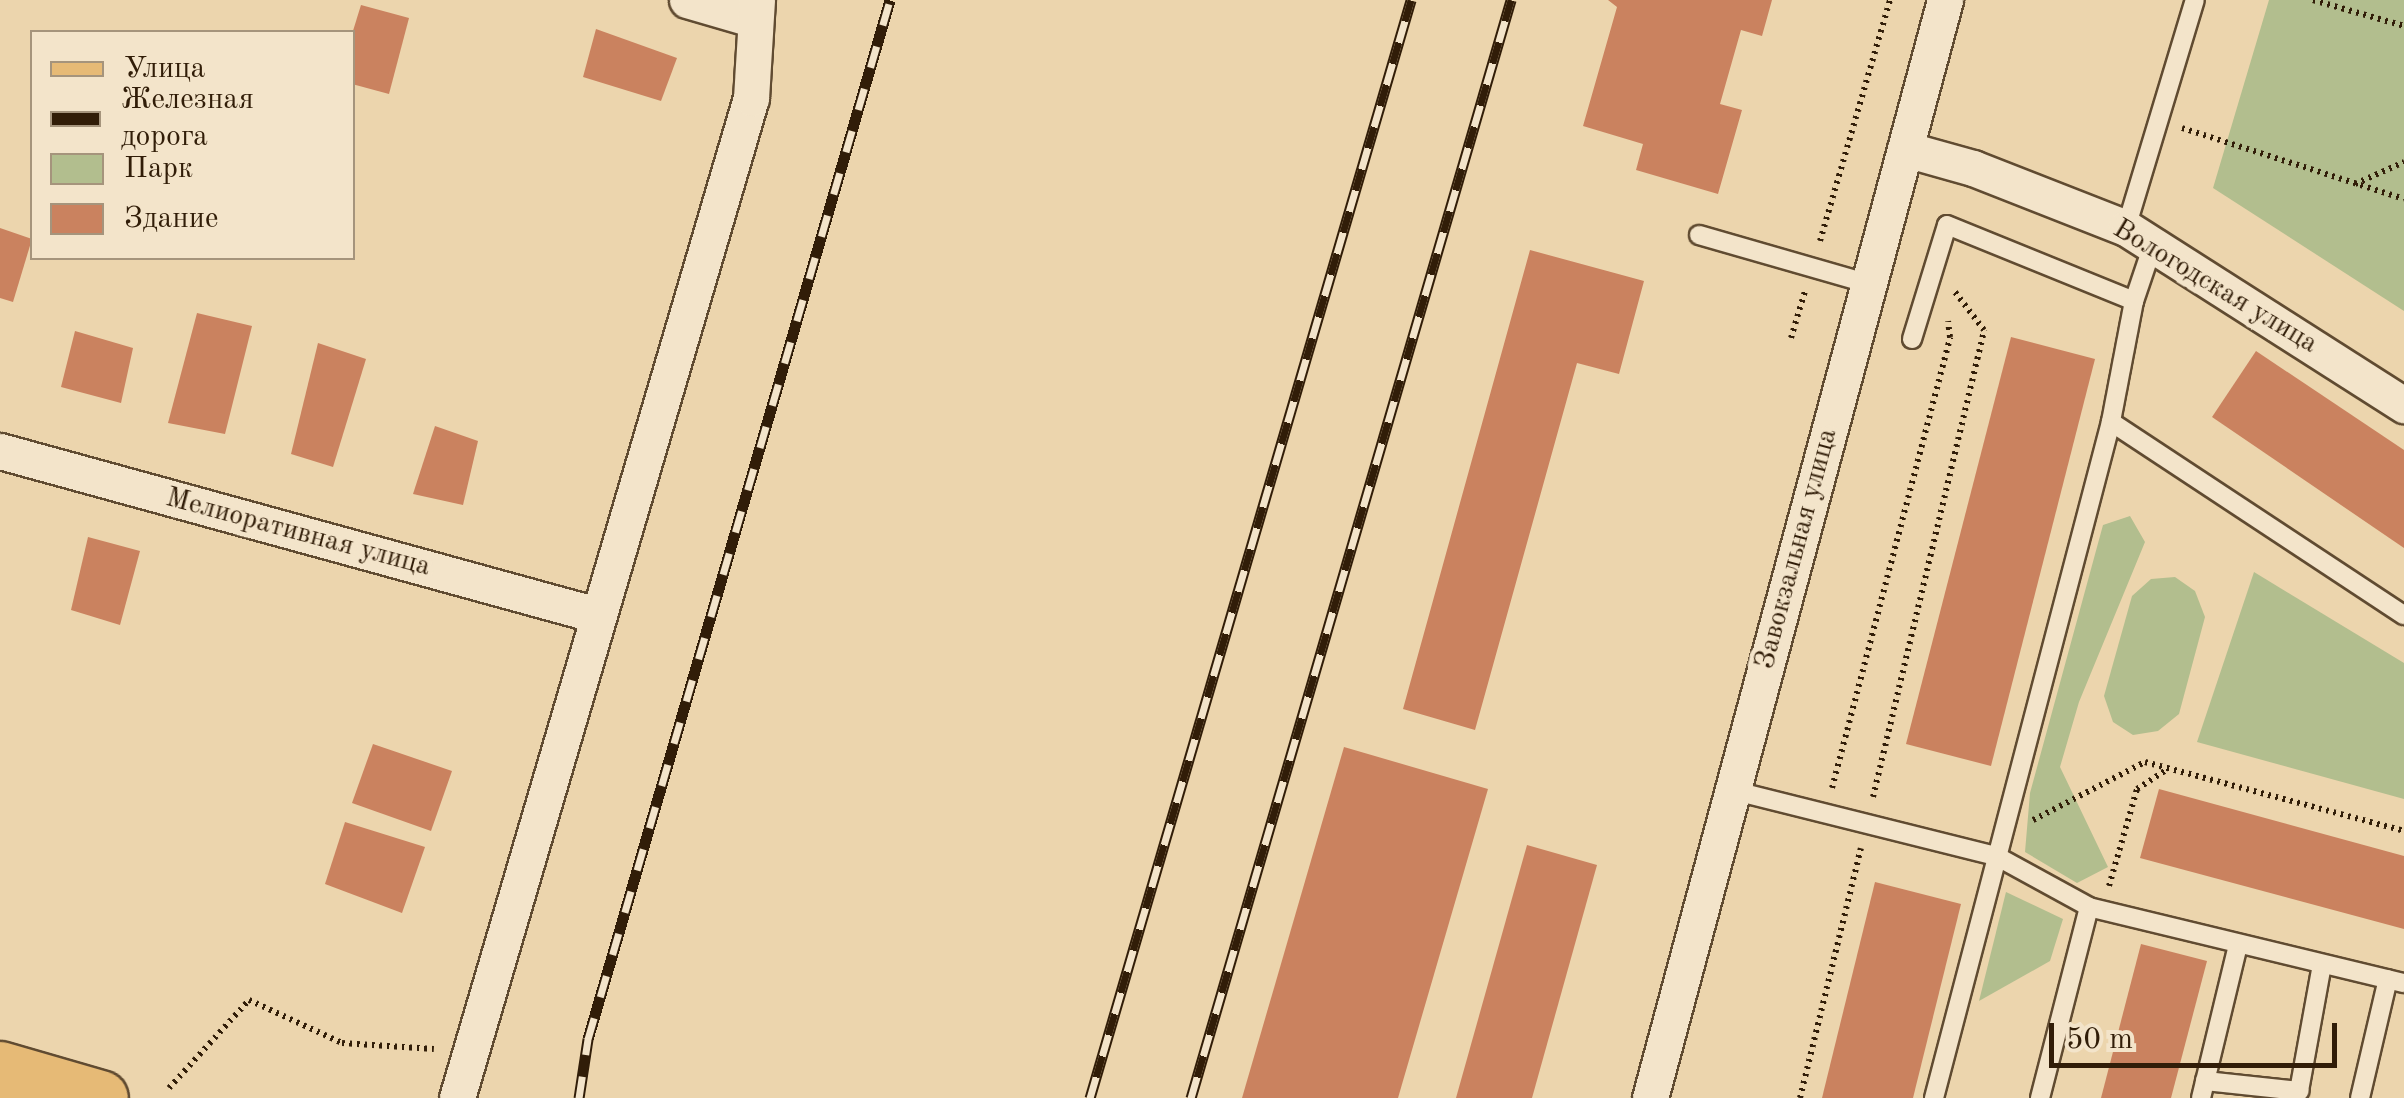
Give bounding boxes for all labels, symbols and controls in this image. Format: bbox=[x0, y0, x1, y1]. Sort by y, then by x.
legend bbox=[30, 30, 355, 260]
text: Улица bbox=[124, 54, 205, 84]
text: Железная дорога bbox=[121, 85, 254, 152]
text: Парк bbox=[124, 154, 193, 184]
text: Здание bbox=[124, 204, 219, 234]
street label: Вологодская улица bbox=[2107, 213, 2323, 361]
street label: Завокзальная улица bbox=[1749, 425, 1845, 673]
street label: Мелиоративная улица bbox=[162, 481, 434, 585]
scale bar bbox=[2054, 1003, 2342, 1065]
text: 50 m bbox=[2066, 1025, 2133, 1055]

